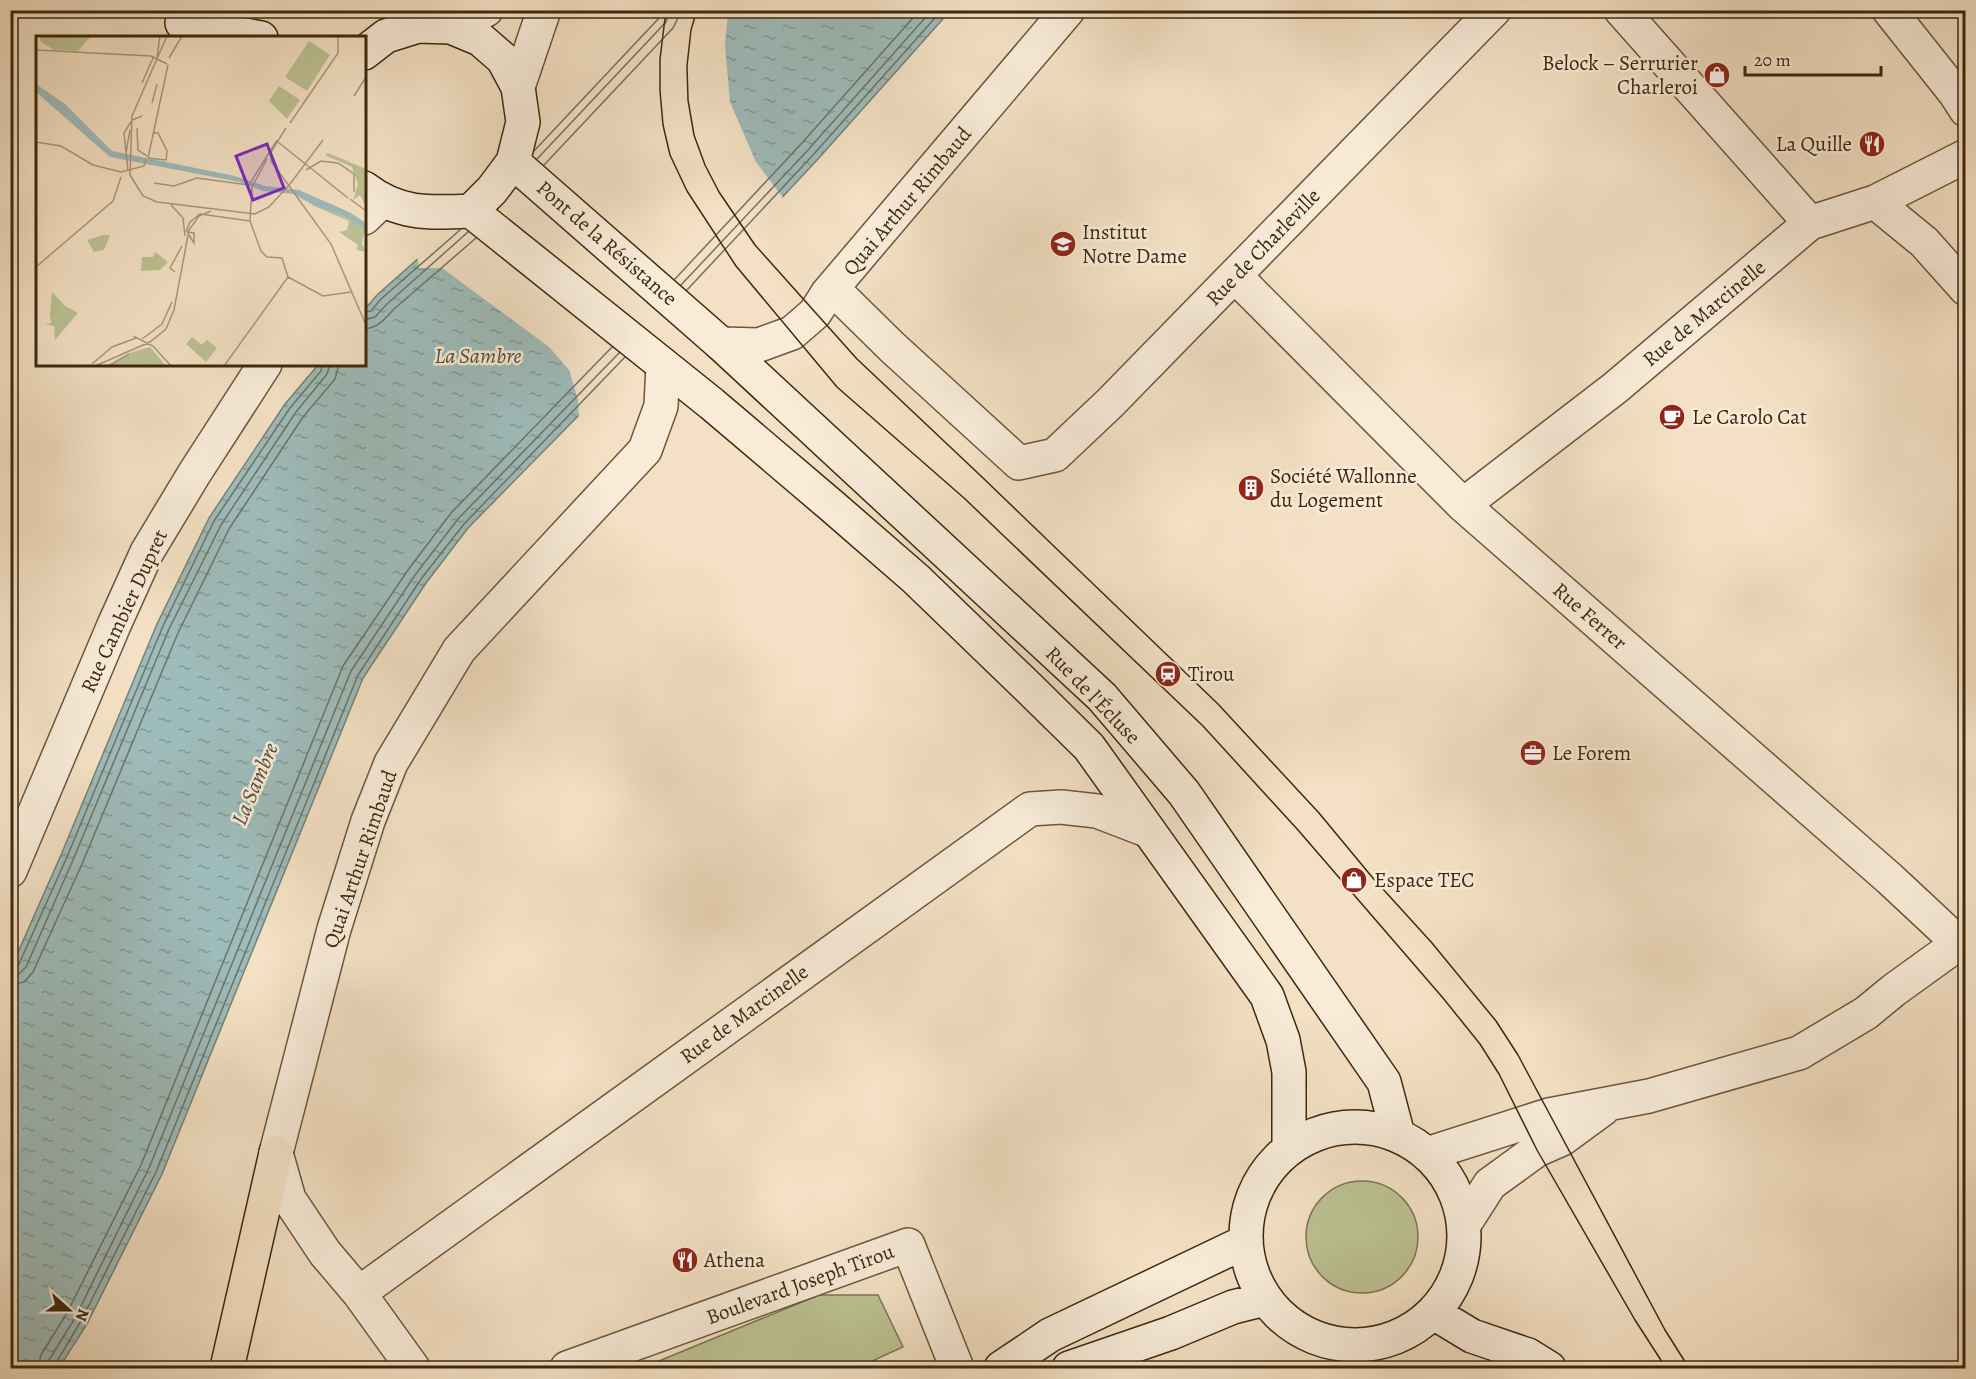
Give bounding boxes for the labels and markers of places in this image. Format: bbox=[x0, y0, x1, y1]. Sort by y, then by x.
place label: Belock – Serrurier Charleroi bbox=[1542, 49, 1698, 101]
shop icon: Belock – Serrurier Charleroi bbox=[1702, 60, 1732, 90]
restaurant icon: La Quille bbox=[1857, 129, 1887, 159]
place label: La Quille bbox=[1776, 130, 1852, 158]
place label: Institut Notre Dame bbox=[1082, 218, 1187, 270]
school or university icon: Institut Notre Dame bbox=[1048, 229, 1078, 259]
cafe icon: Le Carolo Cat bbox=[1657, 402, 1687, 432]
place label: Le Carolo Cat bbox=[1692, 403, 1807, 431]
place label: Société Wallonne du Logement bbox=[1270, 462, 1417, 514]
building icon: Société Wallonne du Logement bbox=[1236, 473, 1266, 503]
station icon: Tirou bbox=[1153, 659, 1183, 689]
place label: Tirou bbox=[1188, 660, 1235, 688]
office icon: Le Forem bbox=[1518, 738, 1548, 768]
place label: Le Forem bbox=[1552, 739, 1631, 767]
shop icon: Espace TEC bbox=[1339, 865, 1369, 895]
place label: Espace TEC bbox=[1374, 866, 1475, 894]
restaurant icon: Athena bbox=[670, 1245, 700, 1275]
place label: Athena bbox=[703, 1246, 765, 1274]

